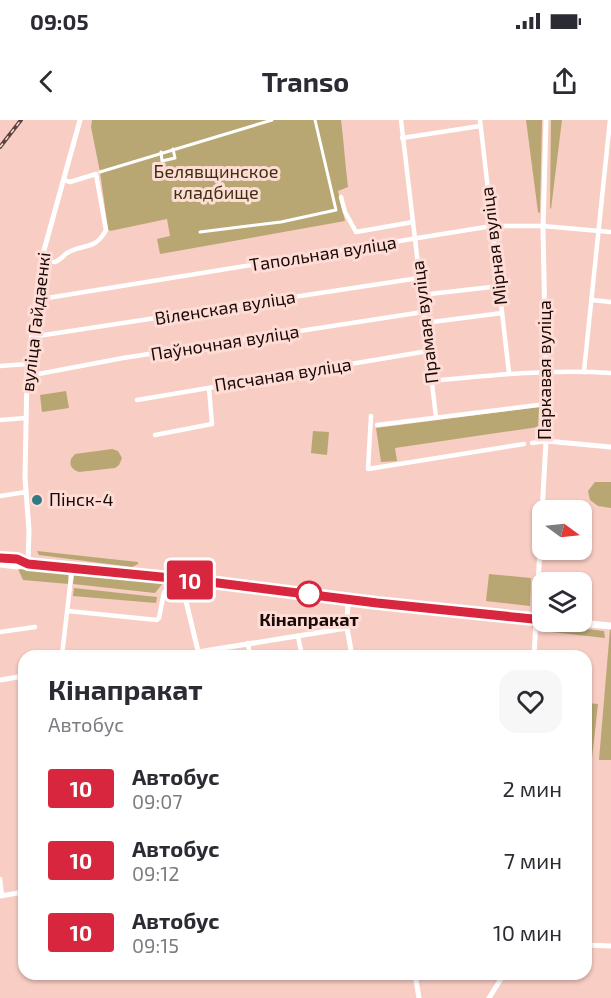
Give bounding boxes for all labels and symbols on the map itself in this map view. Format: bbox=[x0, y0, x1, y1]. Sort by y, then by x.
park label: Белявщинское кладбище bbox=[154, 160, 278, 203]
street label: Мірная вуліца bbox=[475, 186, 511, 307]
street label: Тапольная вуліца bbox=[248, 231, 398, 275]
street label: вуліца Гайдаенкі bbox=[16, 251, 55, 393]
street label: Прамая вуліца bbox=[406, 259, 442, 385]
street label: Віленская вуліца bbox=[153, 285, 297, 329]
street label: Паркавая вуліца bbox=[533, 300, 555, 440]
street label: Паўночная вуліца bbox=[149, 319, 301, 365]
street label: Пясчаная вуліца bbox=[213, 352, 353, 396]
place label: Пінск-4 bbox=[49, 488, 114, 510]
marker: Пінск-4 bbox=[30, 493, 44, 507]
north arrow bbox=[532, 500, 592, 560]
line badge: 10 bbox=[163, 560, 217, 600]
marker: Кінапракат bbox=[296, 581, 322, 607]
place label: Кінапракат bbox=[259, 608, 359, 630]

